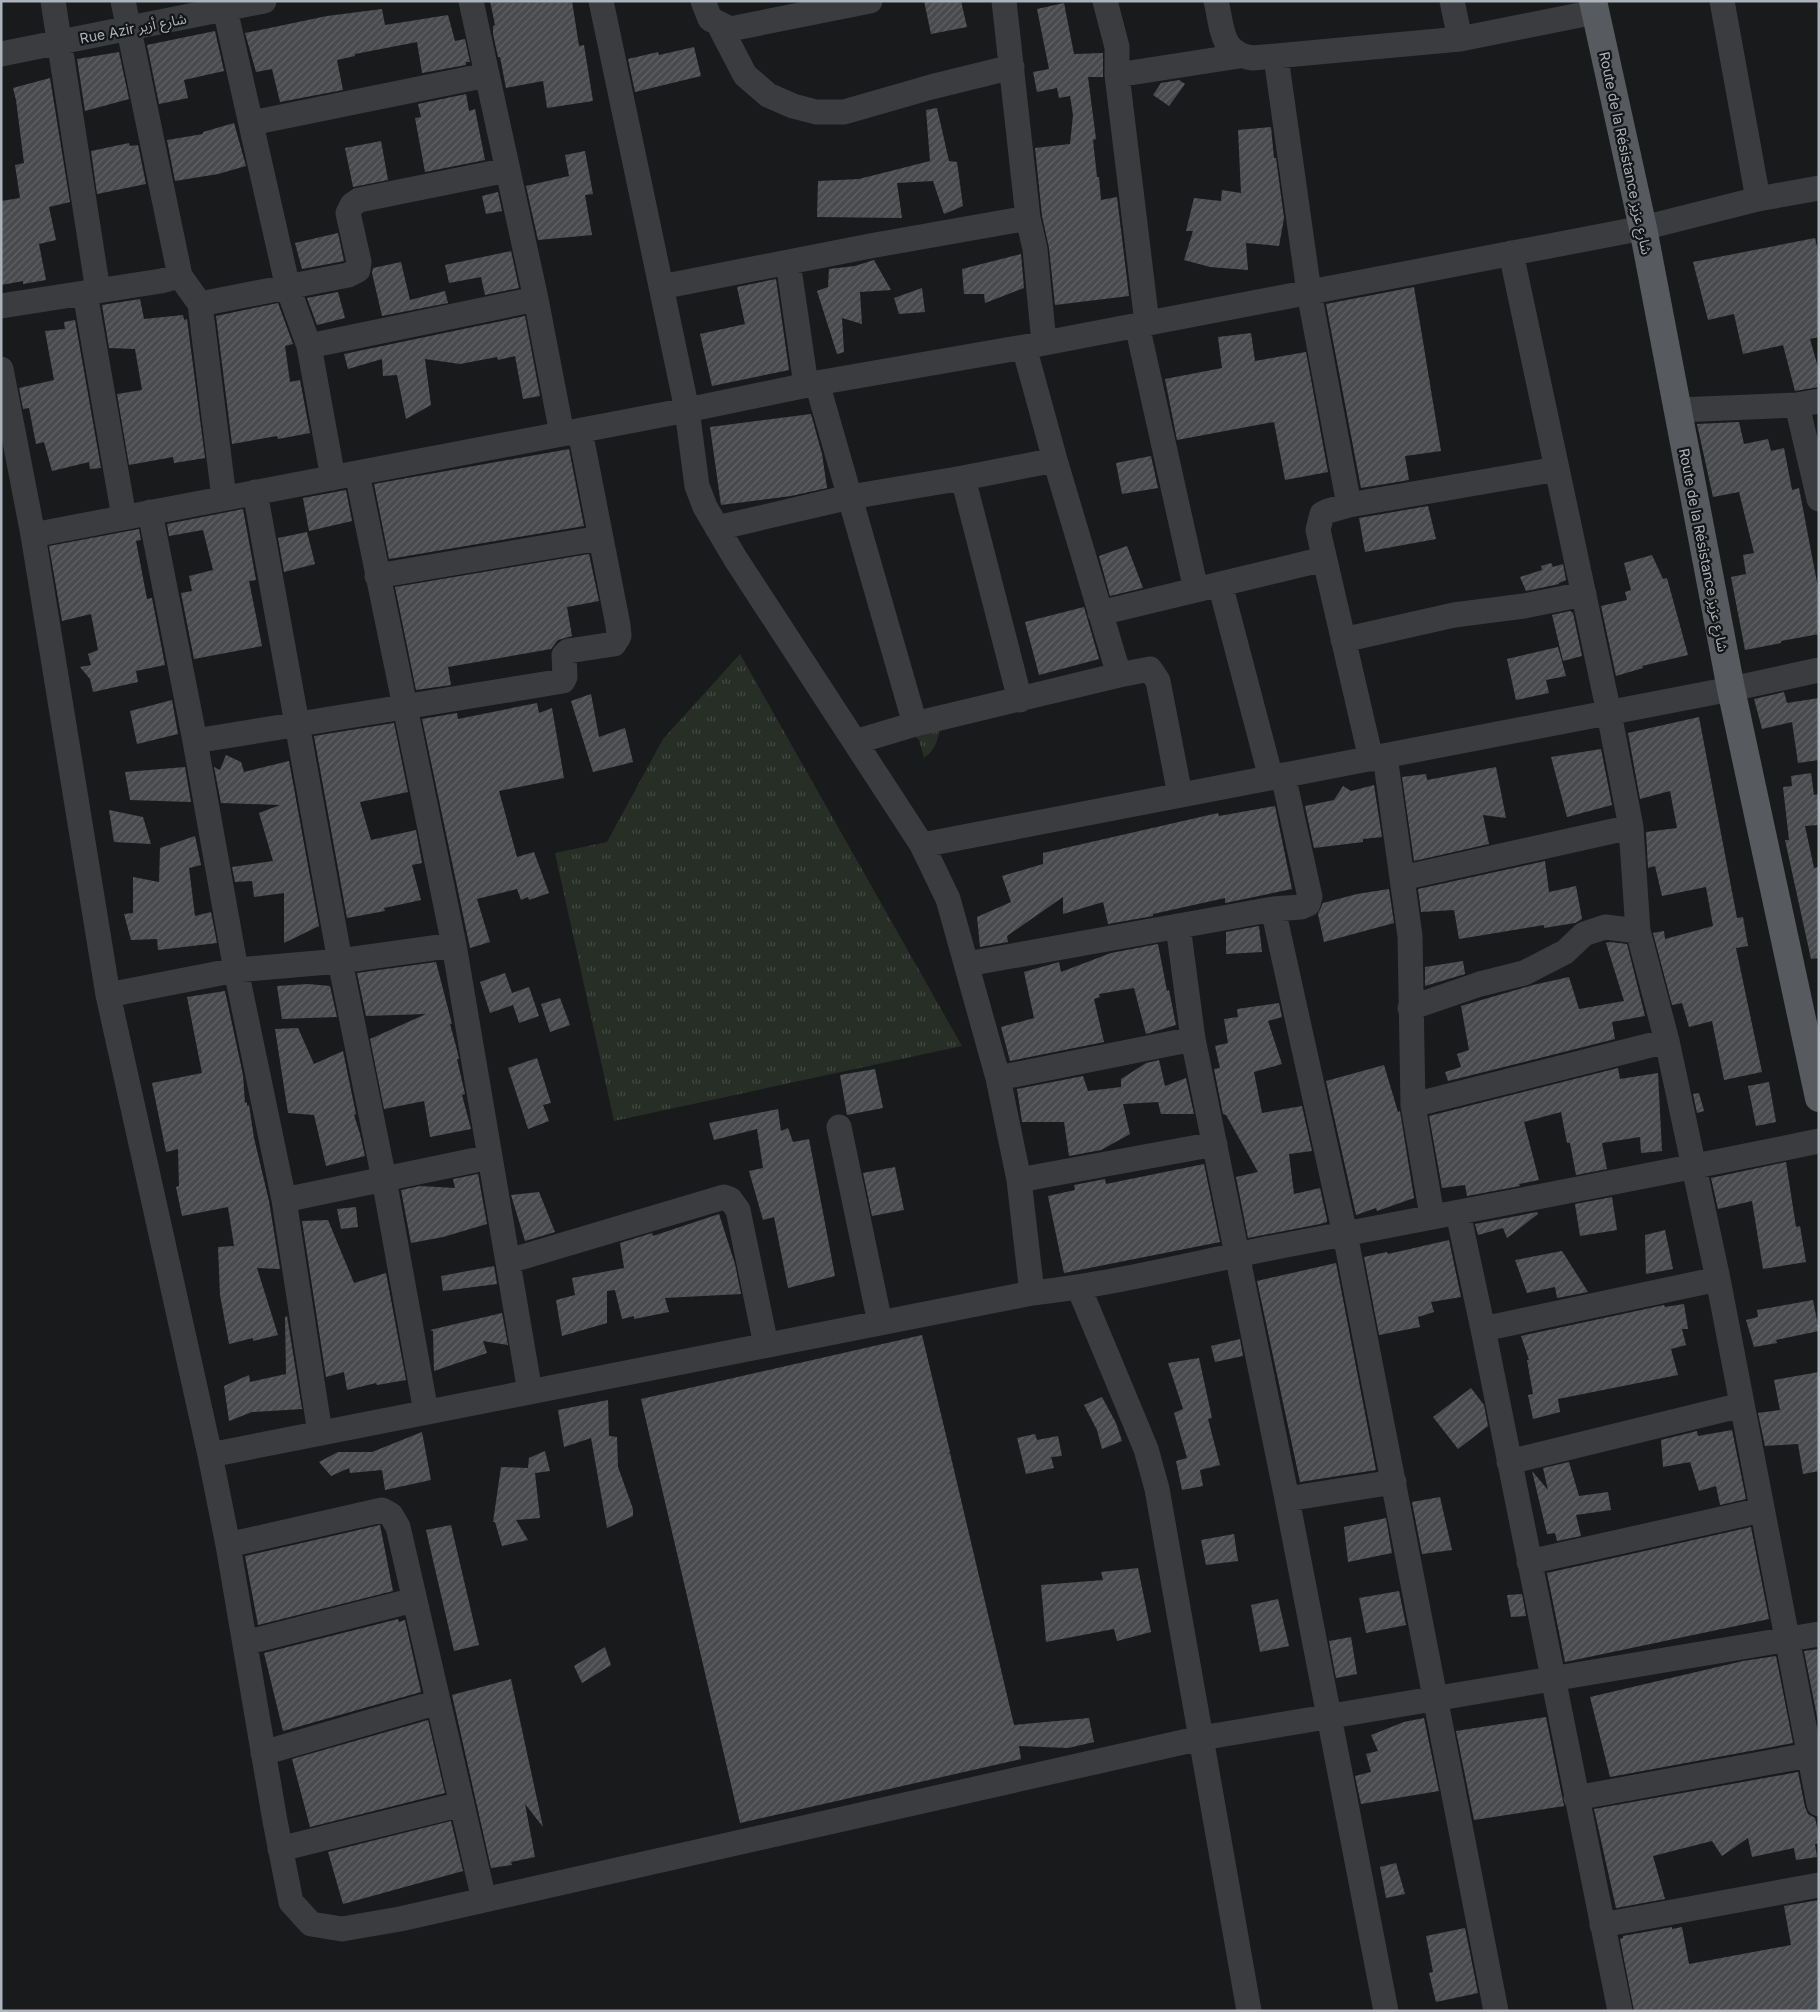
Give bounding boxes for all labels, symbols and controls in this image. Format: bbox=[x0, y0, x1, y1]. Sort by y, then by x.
street label: Rue Azir شارع أزير bbox=[78, 9, 188, 50]
street label: Route de la Résistance شارع عزيز bbox=[1593, 50, 1656, 257]
street label: Route de la Résistance شارع عزيز bbox=[1673, 447, 1732, 654]

